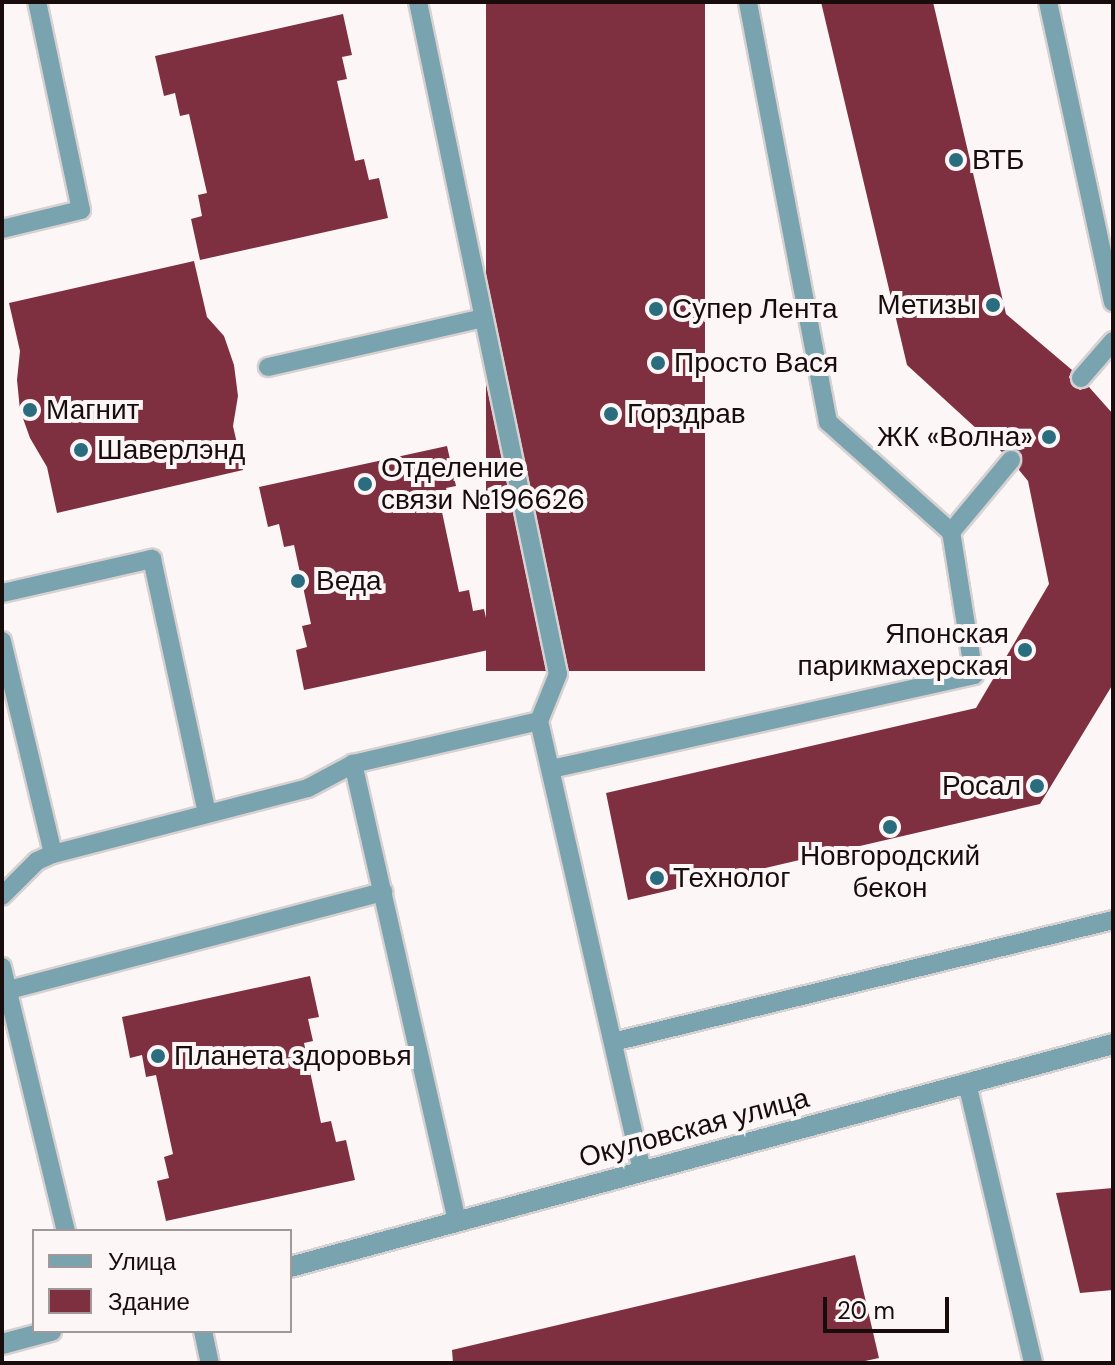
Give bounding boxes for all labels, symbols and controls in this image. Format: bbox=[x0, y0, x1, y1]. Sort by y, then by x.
place label: ВТБ bbox=[972, 143, 1024, 177]
marker: ВТБ bbox=[947, 151, 965, 169]
place label: Метизы bbox=[877, 288, 977, 322]
place label: Супер Лента bbox=[672, 292, 837, 326]
marker: Метизы bbox=[984, 296, 1002, 314]
marker: Супер Лента bbox=[647, 300, 665, 318]
place label: Просто Вася bbox=[674, 346, 838, 380]
marker: Просто Вася bbox=[649, 354, 667, 372]
place label: Магнит bbox=[46, 393, 139, 427]
place label: Горздрав bbox=[627, 397, 746, 431]
marker: Магнит bbox=[21, 401, 39, 419]
marker: Горздрав bbox=[602, 405, 620, 423]
place label: ЖК «Волна» bbox=[877, 420, 1033, 454]
marker: ЖК «Волна» bbox=[1040, 428, 1058, 446]
place label: Шаверлэнд bbox=[97, 433, 245, 467]
marker: Шаверлэнд bbox=[72, 441, 90, 459]
place label: Отделение связи №196626 bbox=[381, 451, 585, 517]
marker: Отделение связи №196626 bbox=[356, 475, 374, 493]
place label: Веда bbox=[316, 564, 382, 598]
marker: Веда bbox=[287, 570, 309, 592]
place label: Японская парикмахерская bbox=[798, 617, 1009, 683]
marker: Японская парикмахерская bbox=[1016, 641, 1034, 659]
place label: Росал bbox=[942, 769, 1021, 803]
marker: Росал bbox=[1028, 777, 1046, 795]
marker: Новгородский бекон bbox=[881, 818, 899, 836]
place label: Новгородский бекон bbox=[800, 839, 980, 905]
place label: Технолог bbox=[673, 861, 790, 895]
marker: Технолог bbox=[648, 869, 666, 887]
place label: Планета здоровья bbox=[174, 1039, 412, 1073]
marker: Планета здоровья bbox=[149, 1047, 167, 1065]
street label: Окуловская улица bbox=[575, 1081, 813, 1175]
legend bbox=[32, 1229, 292, 1333]
text: Улица bbox=[108, 1246, 176, 1277]
scale bar bbox=[827, 1281, 953, 1331]
text: Здание bbox=[108, 1286, 190, 1317]
text: 20 m bbox=[837, 1295, 895, 1326]

